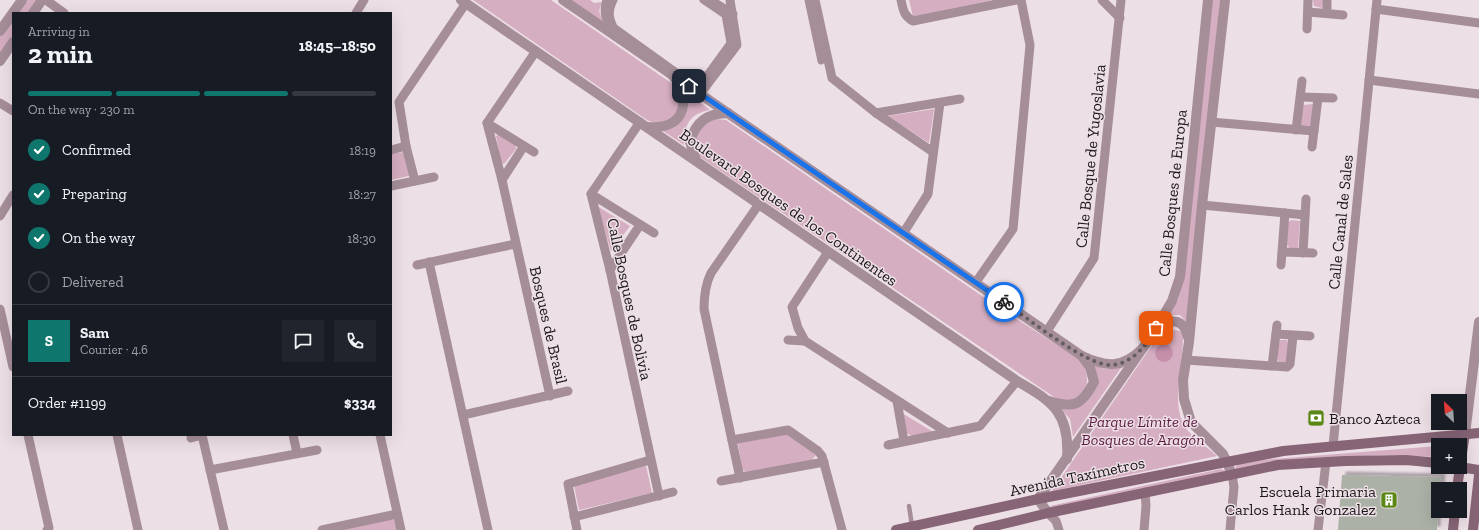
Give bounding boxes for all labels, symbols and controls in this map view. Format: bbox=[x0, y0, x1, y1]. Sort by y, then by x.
text: Arriving in bbox=[28, 24, 90, 39]
text: 18:45–18:50 bbox=[299, 37, 376, 55]
text: 2 min bbox=[28, 38, 93, 70]
street label: Calle Bosque de Yugoslavia bbox=[1071, 63, 1110, 249]
pin bbox=[672, 69, 706, 103]
icon: home bbox=[678, 75, 700, 97]
text: On the way · 230 m bbox=[28, 102, 135, 117]
street label: Calle Bosques de Europa bbox=[1154, 108, 1191, 278]
street label: Boulevard Bosques de los Continentes bbox=[676, 125, 901, 290]
icon: check bbox=[28, 139, 50, 161]
text: Confirmed bbox=[62, 141, 131, 159]
text: 18:19 bbox=[349, 143, 376, 158]
street label: Calle Canal de Sales bbox=[1324, 154, 1357, 290]
icon: check bbox=[28, 183, 50, 205]
text: Preparing bbox=[62, 185, 127, 203]
text: 18:27 bbox=[348, 187, 376, 202]
street label: Calle Bosques de Bolivia bbox=[603, 216, 656, 382]
icon: check bbox=[28, 227, 50, 249]
text: On the way bbox=[62, 229, 135, 247]
text: 18:30 bbox=[347, 231, 376, 246]
street label: Bosques de Brasil bbox=[526, 264, 571, 386]
text: Delivered bbox=[62, 273, 124, 291]
courier bbox=[984, 282, 1024, 322]
icon: bike bbox=[993, 291, 1015, 313]
pin bbox=[1139, 311, 1173, 345]
icon: bag bbox=[1145, 317, 1167, 339]
button: chat bbox=[282, 320, 324, 362]
button: phone bbox=[334, 320, 376, 362]
text: Sam bbox=[80, 324, 109, 342]
text: S bbox=[45, 332, 53, 350]
text: Courier · 4.6 bbox=[80, 342, 148, 357]
text: Order #1199 bbox=[28, 394, 106, 412]
text: $334 bbox=[344, 394, 376, 412]
north arrow bbox=[1431, 394, 1467, 430]
map controls bbox=[1431, 394, 1467, 518]
bank icon: Banco Azteca bbox=[1306, 408, 1326, 428]
place label: Banco Azteca bbox=[1329, 409, 1421, 428]
park label: Parque Límite de Bosques de Aragón bbox=[1081, 412, 1205, 449]
button: + bbox=[1431, 438, 1467, 474]
street label: Avenida Taxímetros bbox=[1008, 453, 1146, 500]
place label: Escuela Primaria Carlos Hank Gonzalez bbox=[1225, 482, 1376, 519]
button: − bbox=[1431, 482, 1467, 518]
building icon: Escuela Primaria Carlos Hank Gonzalez bbox=[1379, 490, 1399, 510]

